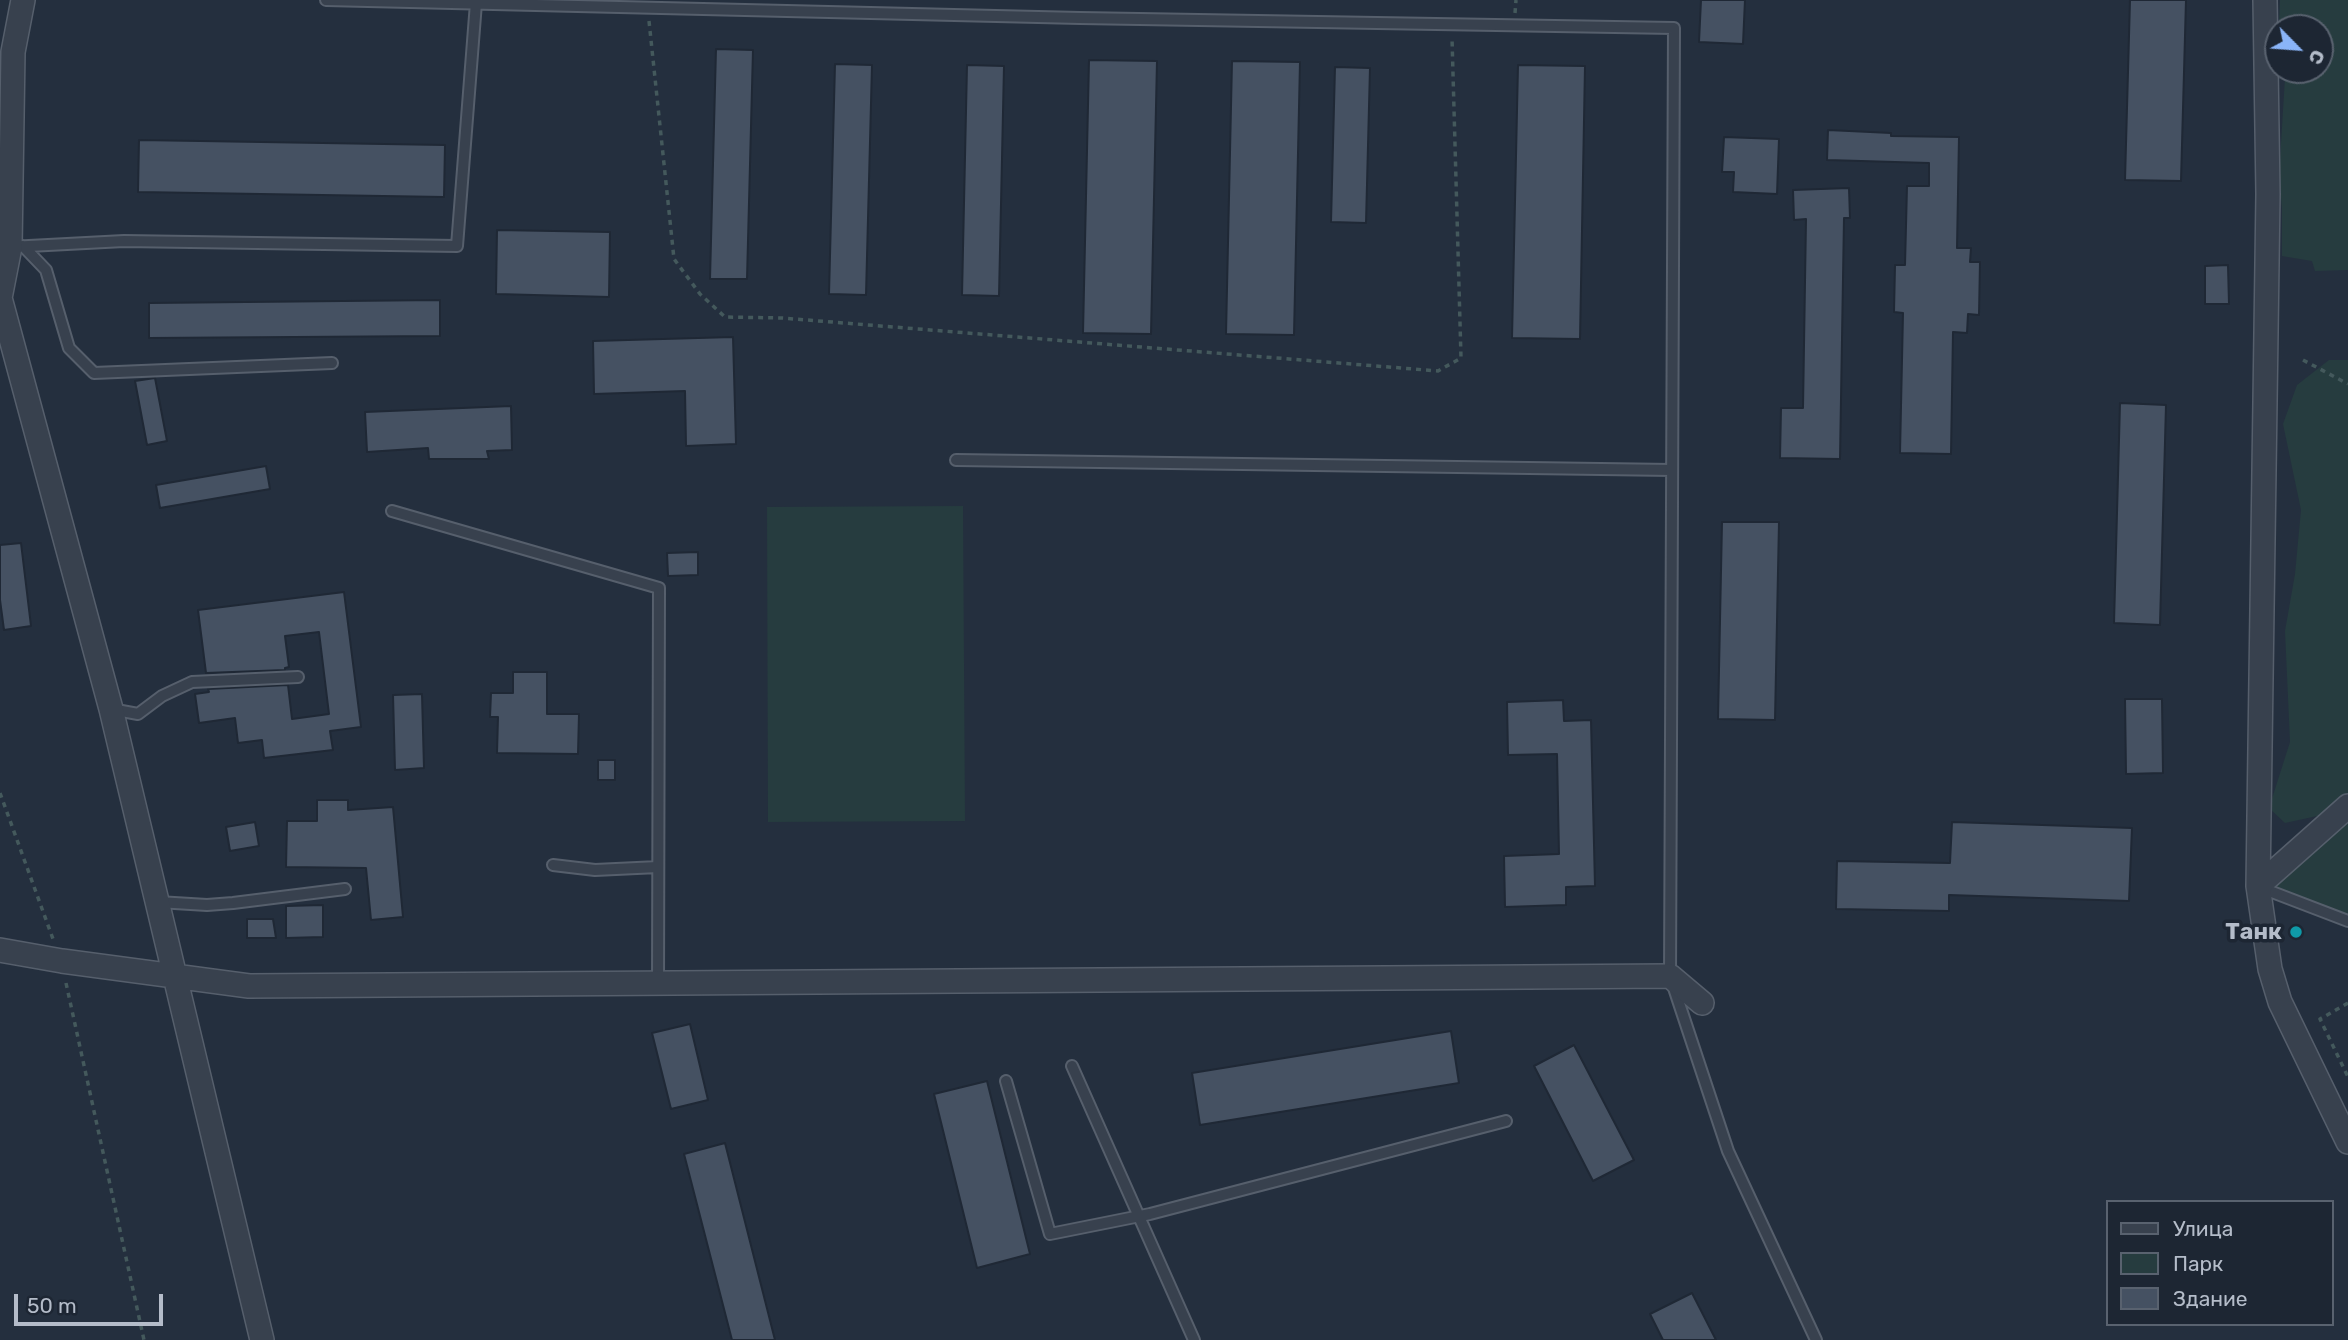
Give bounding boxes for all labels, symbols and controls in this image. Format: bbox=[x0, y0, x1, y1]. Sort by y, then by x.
north arrow bbox=[2264, 14, 2334, 84]
text: С bbox=[2303, 46, 2330, 68]
place label: Танк bbox=[2225, 918, 2282, 946]
marker: Танк bbox=[2288, 924, 2304, 940]
legend bbox=[2106, 1200, 2334, 1326]
text: Улица bbox=[2173, 1216, 2233, 1241]
text: Парк bbox=[2173, 1251, 2223, 1276]
scale bar bbox=[18, 1280, 166, 1324]
text: Здание bbox=[2173, 1286, 2248, 1311]
text: 50 m bbox=[27, 1293, 77, 1318]

